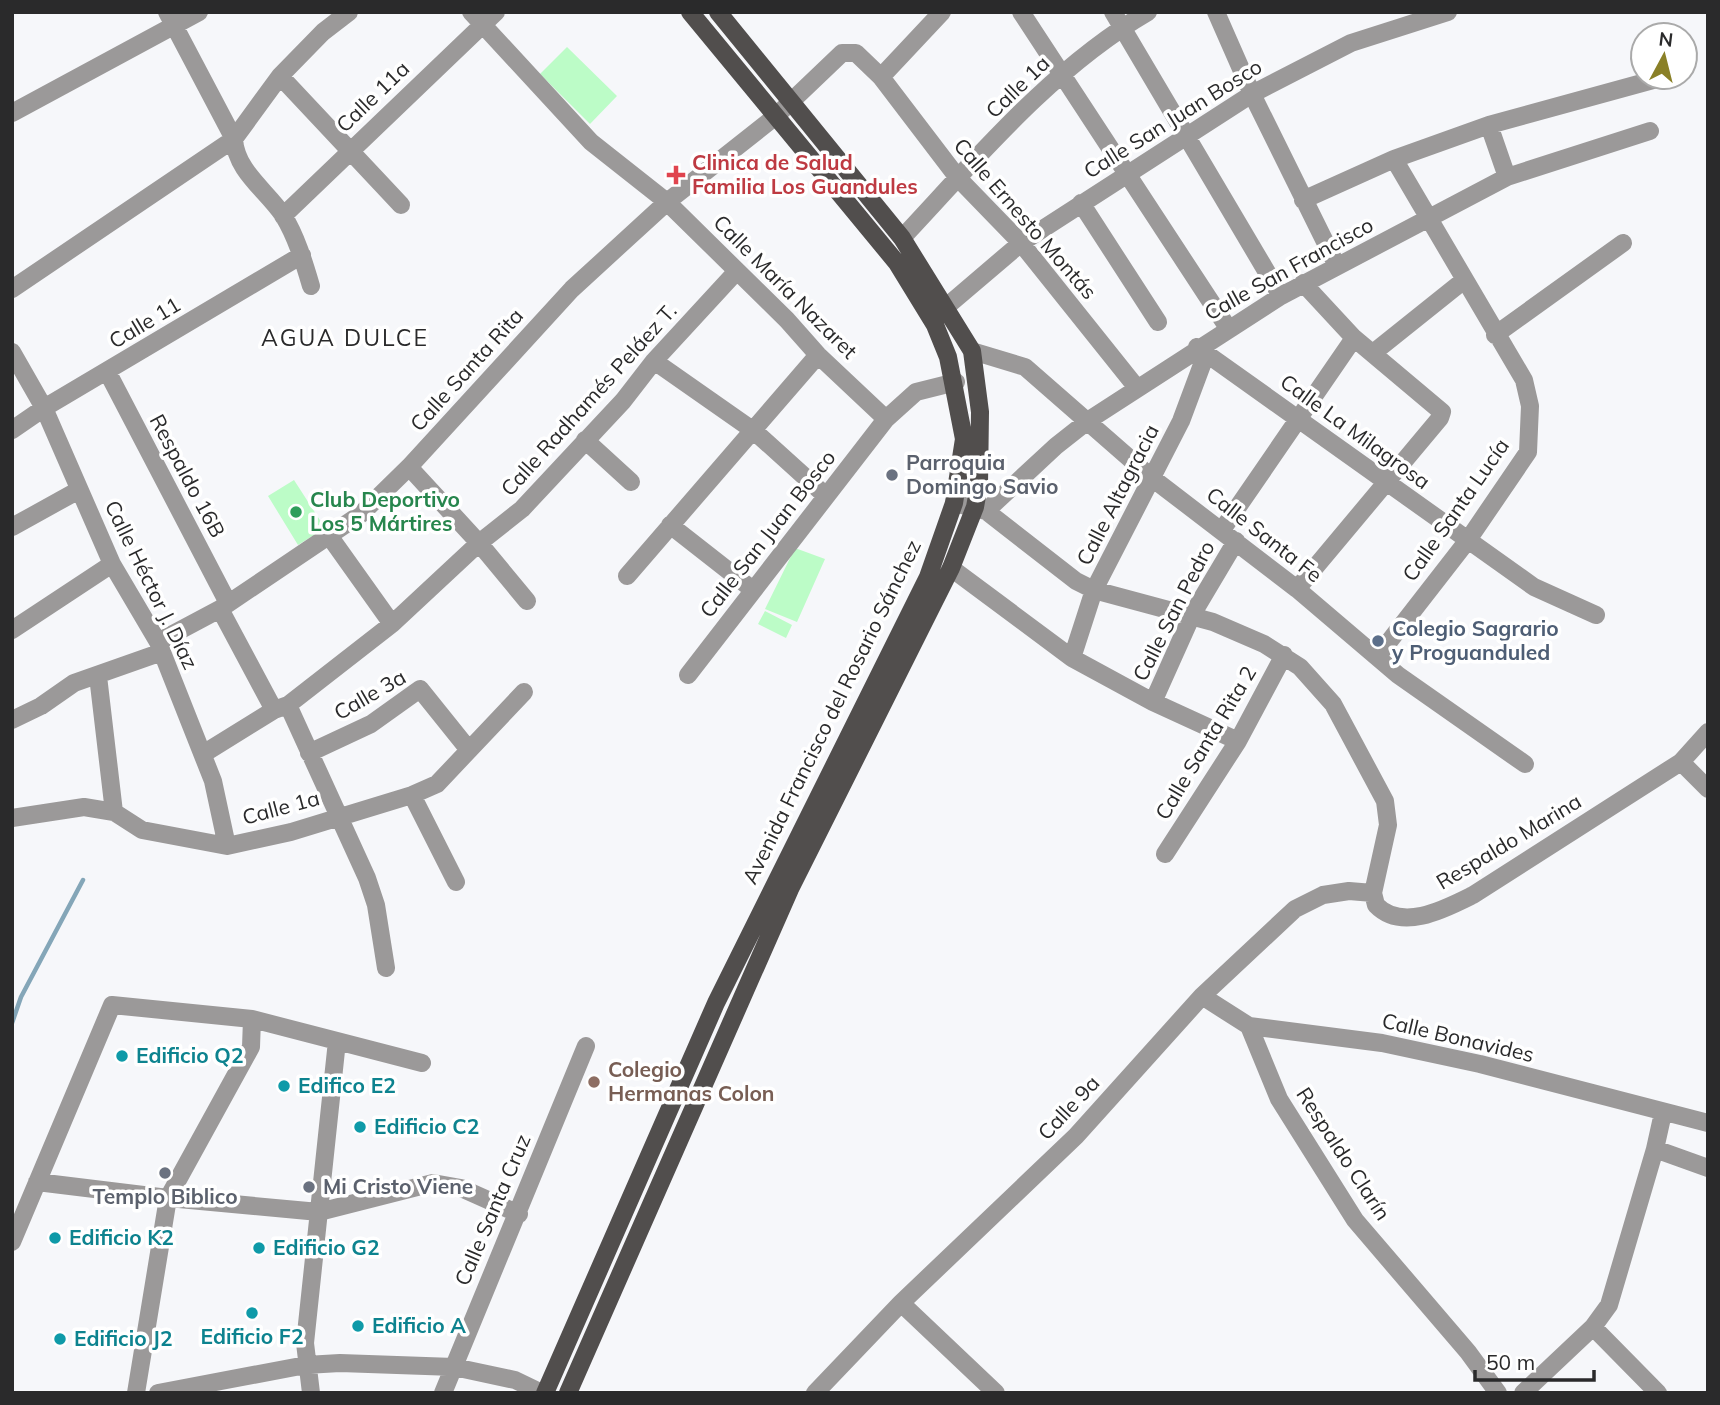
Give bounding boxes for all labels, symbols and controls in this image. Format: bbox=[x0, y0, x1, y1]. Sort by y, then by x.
north arrow bbox=[1629, 21, 1699, 91]
text: N bbox=[1657, 26, 1675, 52]
street label: Calle 1a bbox=[980, 50, 1055, 123]
street label: Calle San Juan Bosco bbox=[1079, 53, 1266, 184]
street label: Calle 11a bbox=[330, 55, 414, 137]
street label: Calle Ernesto Montás bbox=[949, 132, 1103, 304]
place label: Clinica de Salud Familia Los Guandules bbox=[692, 149, 918, 199]
marker: Clinica de Salud Familia Los Guandules bbox=[666, 165, 686, 185]
street label: Calle María Nazaret bbox=[708, 209, 863, 364]
street label: Calle San Francisco bbox=[1200, 211, 1377, 325]
street label: Calle 11 bbox=[104, 291, 185, 354]
street label: Calle Radhamés Peláez T. bbox=[495, 298, 682, 501]
street label: Calle Santa Rita bbox=[404, 303, 528, 436]
district label: AGUA DULCE bbox=[261, 323, 429, 352]
street label: Calle La Milagrosa bbox=[1276, 368, 1436, 494]
street label: Respaldo 16B bbox=[145, 409, 231, 542]
street label: Calle Altagracia bbox=[1070, 420, 1164, 569]
street label: Calle Santa Lucía bbox=[1396, 433, 1514, 586]
street label: Calle San Juan Bosco bbox=[694, 445, 841, 622]
place label: Parroquia Domingo Savio bbox=[906, 449, 1059, 499]
marker: Parroquia Domingo Savio bbox=[884, 467, 900, 483]
street label: Calle Santa Fe bbox=[1202, 481, 1328, 587]
place label: Club Deportivo Los 5 Mártires bbox=[310, 486, 460, 536]
street label: Calle Héctor J. Díaz bbox=[100, 496, 204, 673]
marker: Club Deportivo Los 5 Mártires bbox=[288, 504, 304, 520]
street label: Avenida Francisco del Rosario Sánchez bbox=[736, 535, 926, 888]
street label: Calle San Pedro bbox=[1127, 536, 1220, 685]
place label: Colegio Sagrario y Proguanduled bbox=[1391, 615, 1559, 665]
marker: Colegio Sagrario y Proguanduled bbox=[1370, 633, 1386, 649]
street label: Calle Santa Rita 2 bbox=[1149, 661, 1261, 824]
street label: Calle 3a bbox=[329, 663, 410, 725]
street label: Calle 1a bbox=[239, 784, 322, 830]
street label: Respaldo Marina bbox=[1431, 788, 1586, 895]
street label: Calle Bonavides bbox=[1380, 1007, 1537, 1067]
place label: Edificio Q2 bbox=[136, 1042, 243, 1068]
marker: Edificio Q2 bbox=[114, 1048, 130, 1064]
place label: Colegio Hermanas Colon bbox=[608, 1056, 775, 1106]
street label: Calle 9a bbox=[1032, 1070, 1105, 1145]
place label: Edifico E2 bbox=[298, 1072, 396, 1098]
marker: Colegio Hermanas Colon bbox=[586, 1074, 602, 1090]
marker: Edifico E2 bbox=[276, 1078, 292, 1094]
street label: Respaldo Clarín bbox=[1291, 1082, 1396, 1225]
place label: Edificio C2 bbox=[374, 1113, 479, 1139]
marker: Edificio C2 bbox=[352, 1119, 368, 1135]
street label: Calle Santa Cruz bbox=[448, 1130, 536, 1289]
marker: Templo Biblico bbox=[157, 1165, 173, 1181]
place label: Mi Cristo Viene bbox=[323, 1173, 473, 1199]
marker: Mi Cristo Viene bbox=[301, 1179, 317, 1195]
place label: Templo Biblico bbox=[92, 1183, 238, 1209]
place label: Edificio K2 bbox=[69, 1224, 174, 1250]
marker: Edificio K2 bbox=[47, 1230, 63, 1246]
place label: Edificio G2 bbox=[273, 1234, 380, 1260]
marker: Edificio G2 bbox=[251, 1240, 267, 1256]
marker: Edificio F2 bbox=[244, 1305, 260, 1321]
place label: Edificio A bbox=[372, 1312, 466, 1338]
marker: Edificio A bbox=[350, 1318, 366, 1334]
place label: Edificio F2 bbox=[201, 1323, 303, 1349]
place label: Edificio J2 bbox=[74, 1325, 173, 1351]
marker: Edificio J2 bbox=[52, 1331, 68, 1347]
scale bar bbox=[1475, 1338, 1594, 1382]
text: 50 m bbox=[1486, 1349, 1535, 1375]

